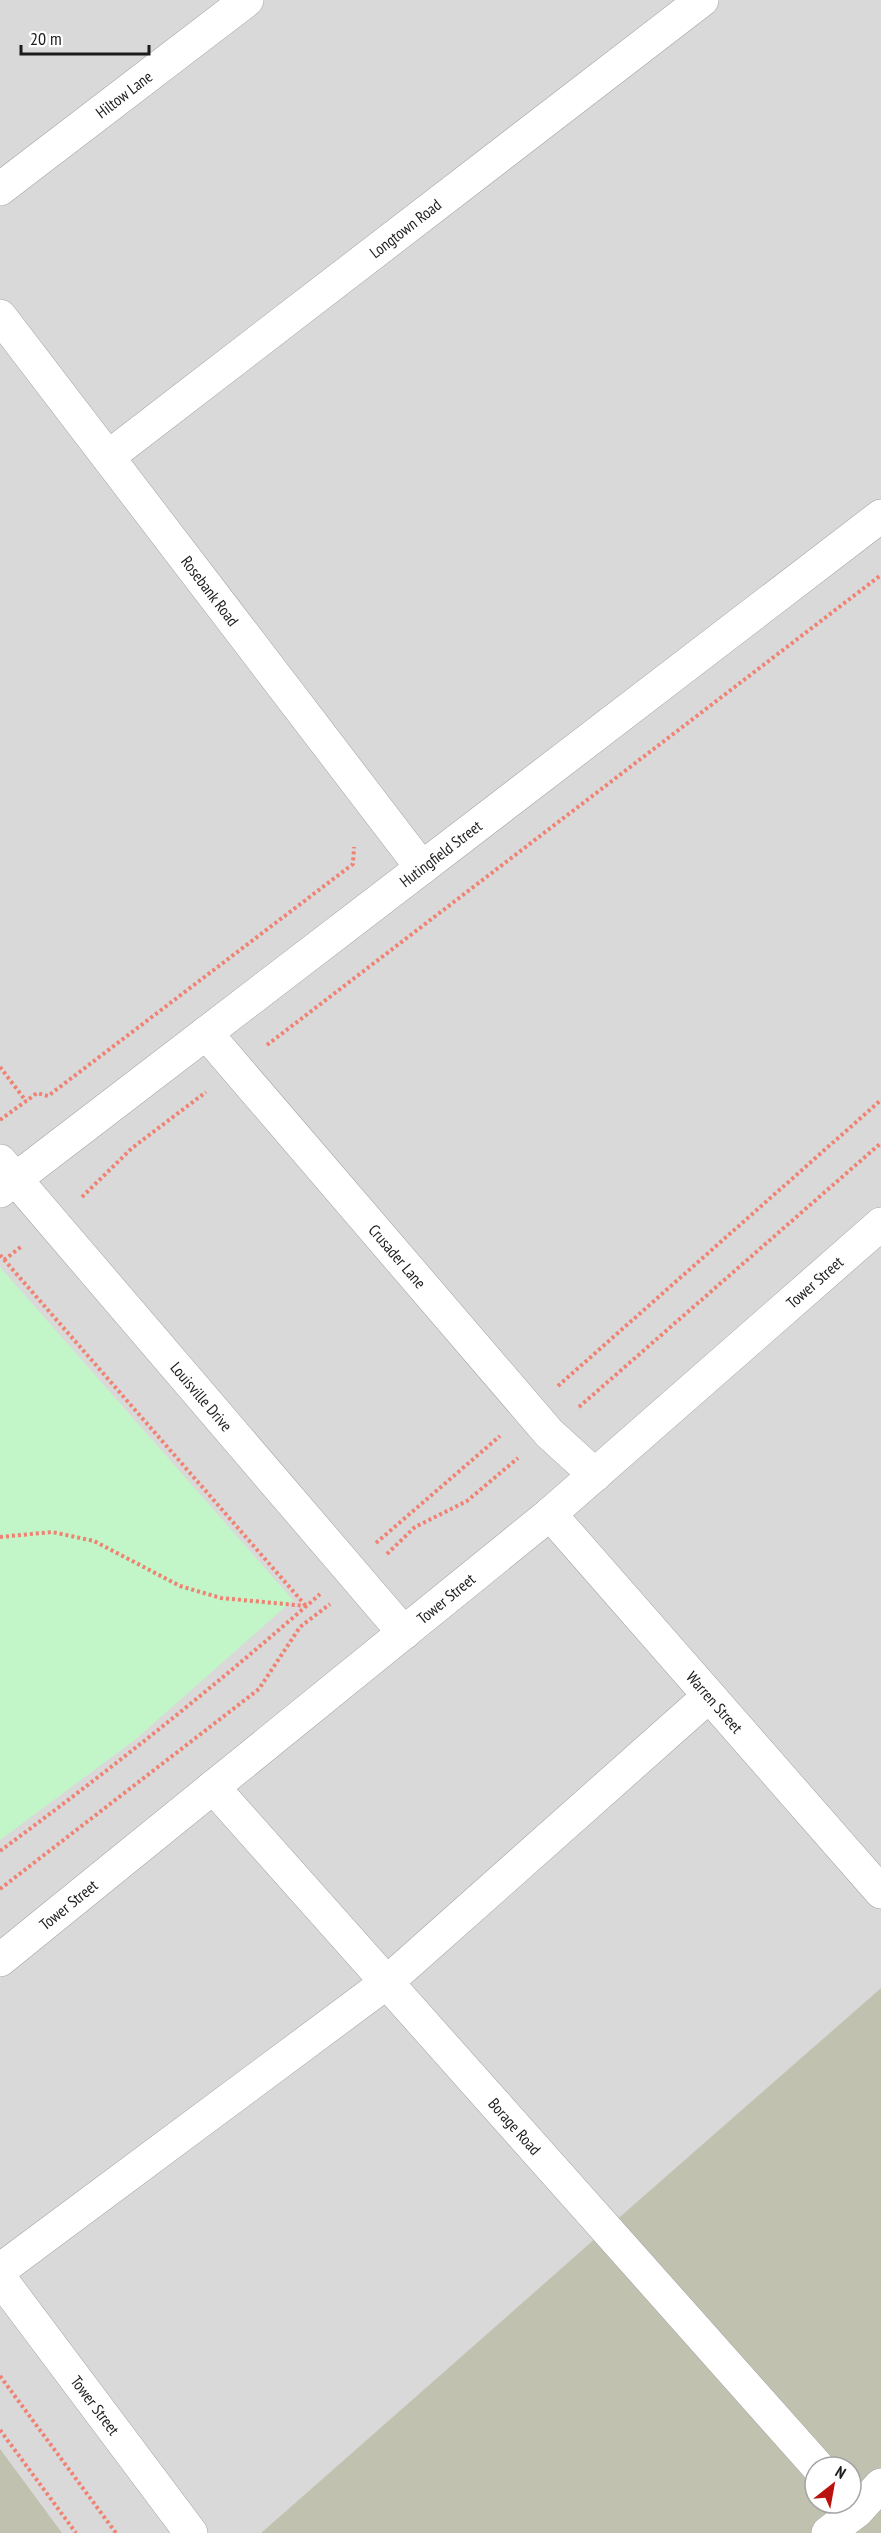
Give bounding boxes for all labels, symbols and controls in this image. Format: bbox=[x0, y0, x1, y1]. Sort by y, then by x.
scale bar bbox=[21, 18, 148, 56]
text: 20 m bbox=[30, 27, 62, 50]
street label: Hiltow Lane bbox=[92, 66, 156, 122]
street label: Longtown Road bbox=[365, 194, 445, 262]
street label: Rosebank Road bbox=[177, 552, 243, 630]
street label: Hutingfield Street bbox=[395, 815, 486, 891]
street label: Crusader Lane bbox=[364, 1220, 430, 1292]
street label: Tower Street bbox=[782, 1251, 848, 1312]
street label: Louisville Drive bbox=[166, 1358, 237, 1435]
street label: Tower Street bbox=[413, 1569, 479, 1628]
street label: Warren Street bbox=[682, 1667, 748, 1738]
street label: Tower Street bbox=[35, 1875, 102, 1934]
street label: Borage Road bbox=[484, 2094, 545, 2159]
street label: Tower Street bbox=[67, 2372, 124, 2439]
north arrow bbox=[803, 2455, 863, 2515]
text: N bbox=[832, 2461, 850, 2483]

